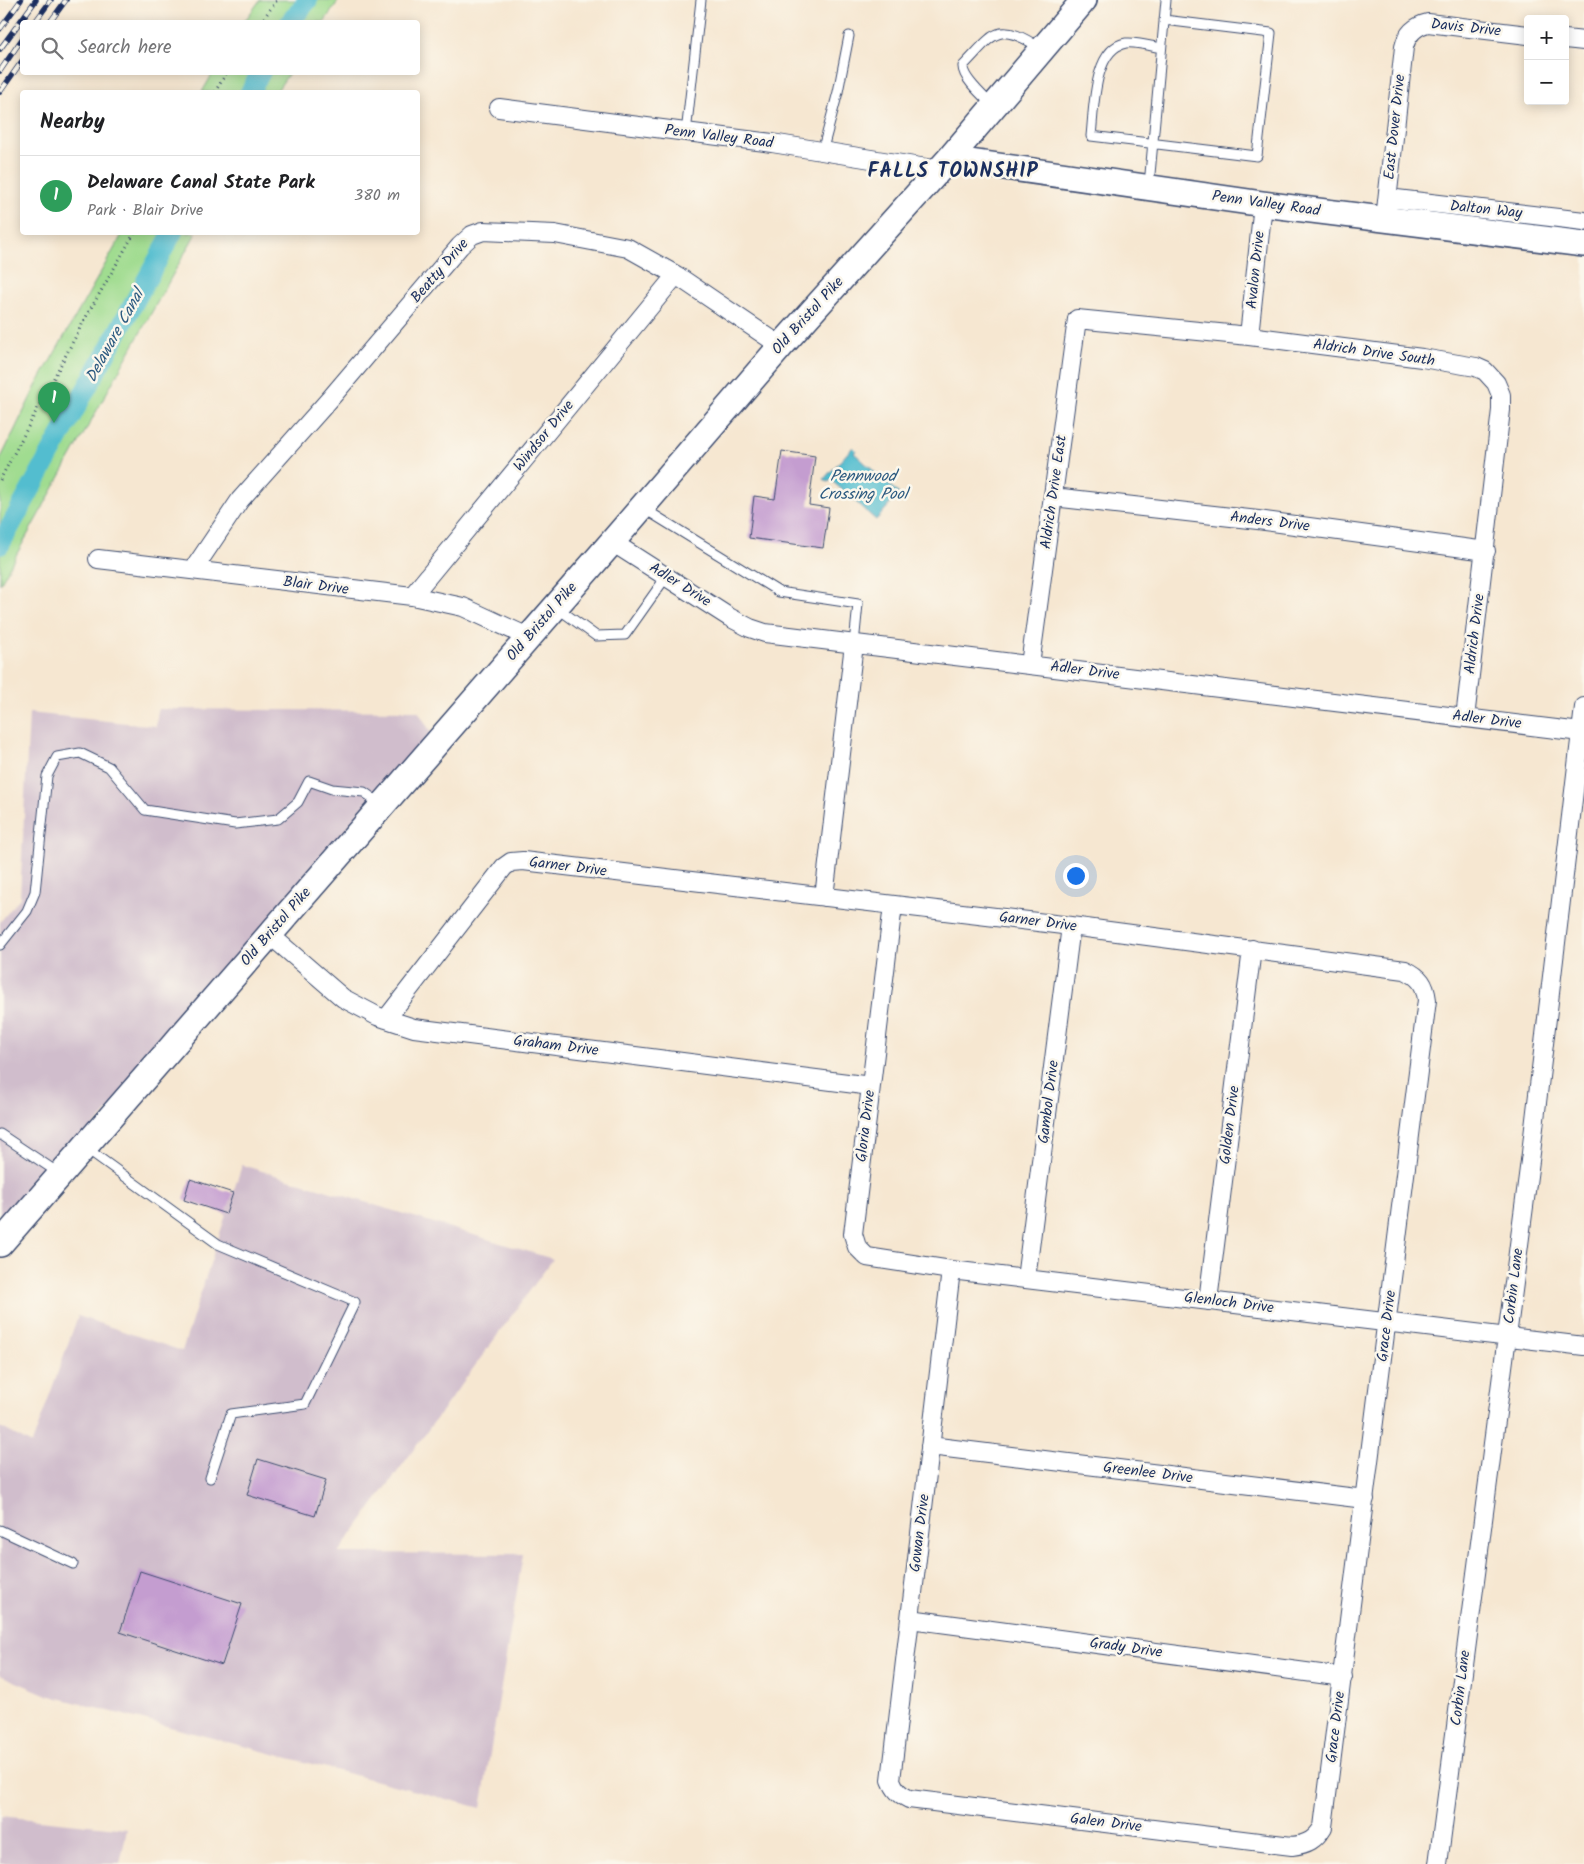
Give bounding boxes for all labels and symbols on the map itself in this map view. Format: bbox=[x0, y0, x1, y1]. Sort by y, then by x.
street label: Davis Drive bbox=[1430, 12, 1502, 44]
street label: East Dover Drive bbox=[1378, 73, 1412, 181]
street label: Penn Valley Road bbox=[663, 118, 775, 156]
district label: FALLS TOWNSHIP bbox=[868, 156, 1038, 188]
street label: Penn Valley Road bbox=[1210, 185, 1322, 224]
street label: Dalton Way bbox=[1449, 194, 1524, 226]
street label: Avalon Drive bbox=[1240, 230, 1272, 310]
street label: Beatty Drive bbox=[405, 233, 475, 309]
street label: Old Bristol Pike bbox=[766, 271, 850, 361]
water label: Delaware Canal bbox=[79, 282, 152, 387]
street label: Aldrich Drive South bbox=[1312, 333, 1436, 373]
pin: 1 bbox=[38, 382, 70, 423]
street label: Windsor Drive bbox=[508, 395, 581, 477]
street label: Aldrich Drive East bbox=[1034, 433, 1074, 551]
water label: Pennwood Crossing Pool bbox=[818, 464, 911, 507]
street label: Anders Drive bbox=[1229, 505, 1311, 539]
street label: Adler Drive bbox=[644, 556, 716, 614]
street label: Blair Drive bbox=[282, 570, 351, 602]
street label: Old Bristol Pike bbox=[501, 577, 584, 667]
street label: Aldrich Drive bbox=[1458, 592, 1492, 676]
street label: Adler Drive bbox=[1049, 655, 1121, 687]
street label: Adler Drive bbox=[1451, 704, 1523, 736]
street label: Garner Drive bbox=[528, 850, 609, 884]
your location bbox=[1063, 863, 1089, 889]
street label: Old Bristol Pike bbox=[235, 882, 318, 972]
street label: Garner Drive bbox=[998, 905, 1079, 939]
street label: Graham Drive bbox=[512, 1029, 600, 1063]
street label: Gambol Drive bbox=[1032, 1059, 1066, 1145]
street label: Golden Drive bbox=[1213, 1084, 1247, 1166]
street label: Gloria Drive bbox=[850, 1088, 882, 1163]
street label: Corbin Lane bbox=[1497, 1246, 1531, 1325]
street label: Glenloch Drive bbox=[1183, 1286, 1275, 1320]
street label: Grace Drive bbox=[1371, 1289, 1403, 1363]
street label: Greenlee Drive bbox=[1102, 1456, 1194, 1490]
street label: Gowan Drive bbox=[903, 1492, 937, 1573]
street label: Grady Drive bbox=[1088, 1631, 1164, 1665]
street label: Corbin Lane bbox=[1444, 1648, 1478, 1727]
street label: Grace Drive bbox=[1320, 1690, 1352, 1764]
street label: Galen Drive bbox=[1069, 1807, 1143, 1839]

